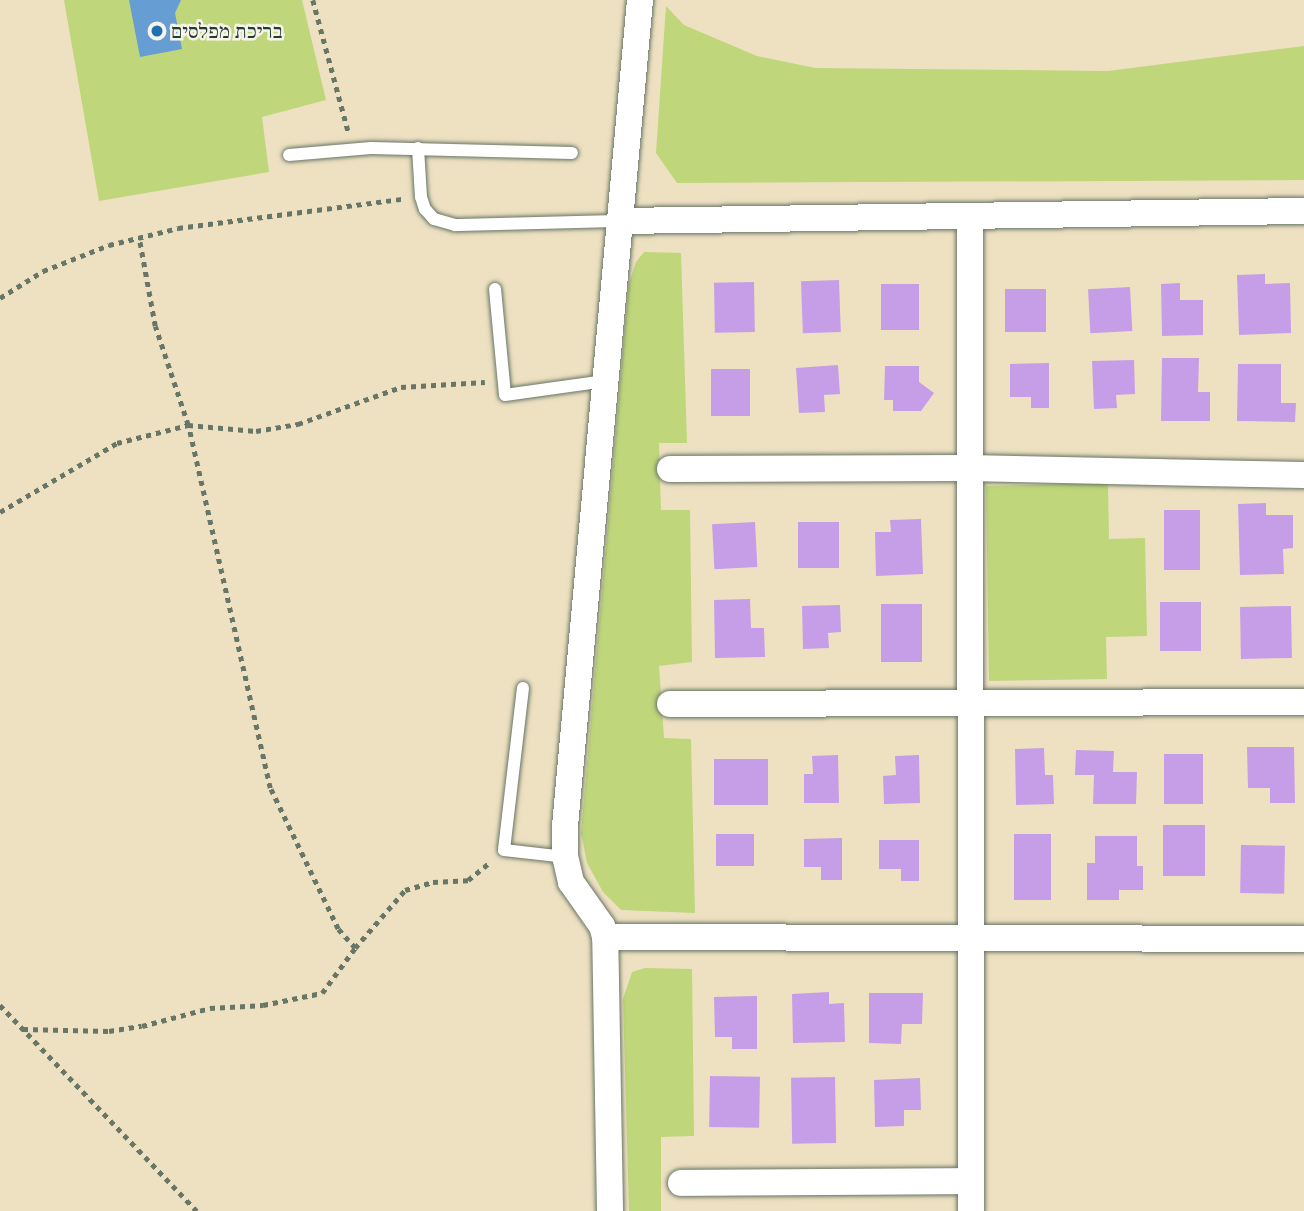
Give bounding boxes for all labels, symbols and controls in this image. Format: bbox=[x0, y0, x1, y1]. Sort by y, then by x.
place label: בריכת מפלסים bbox=[171, 18, 283, 44]
marker: בריכת מפלסים bbox=[149, 23, 165, 39]

